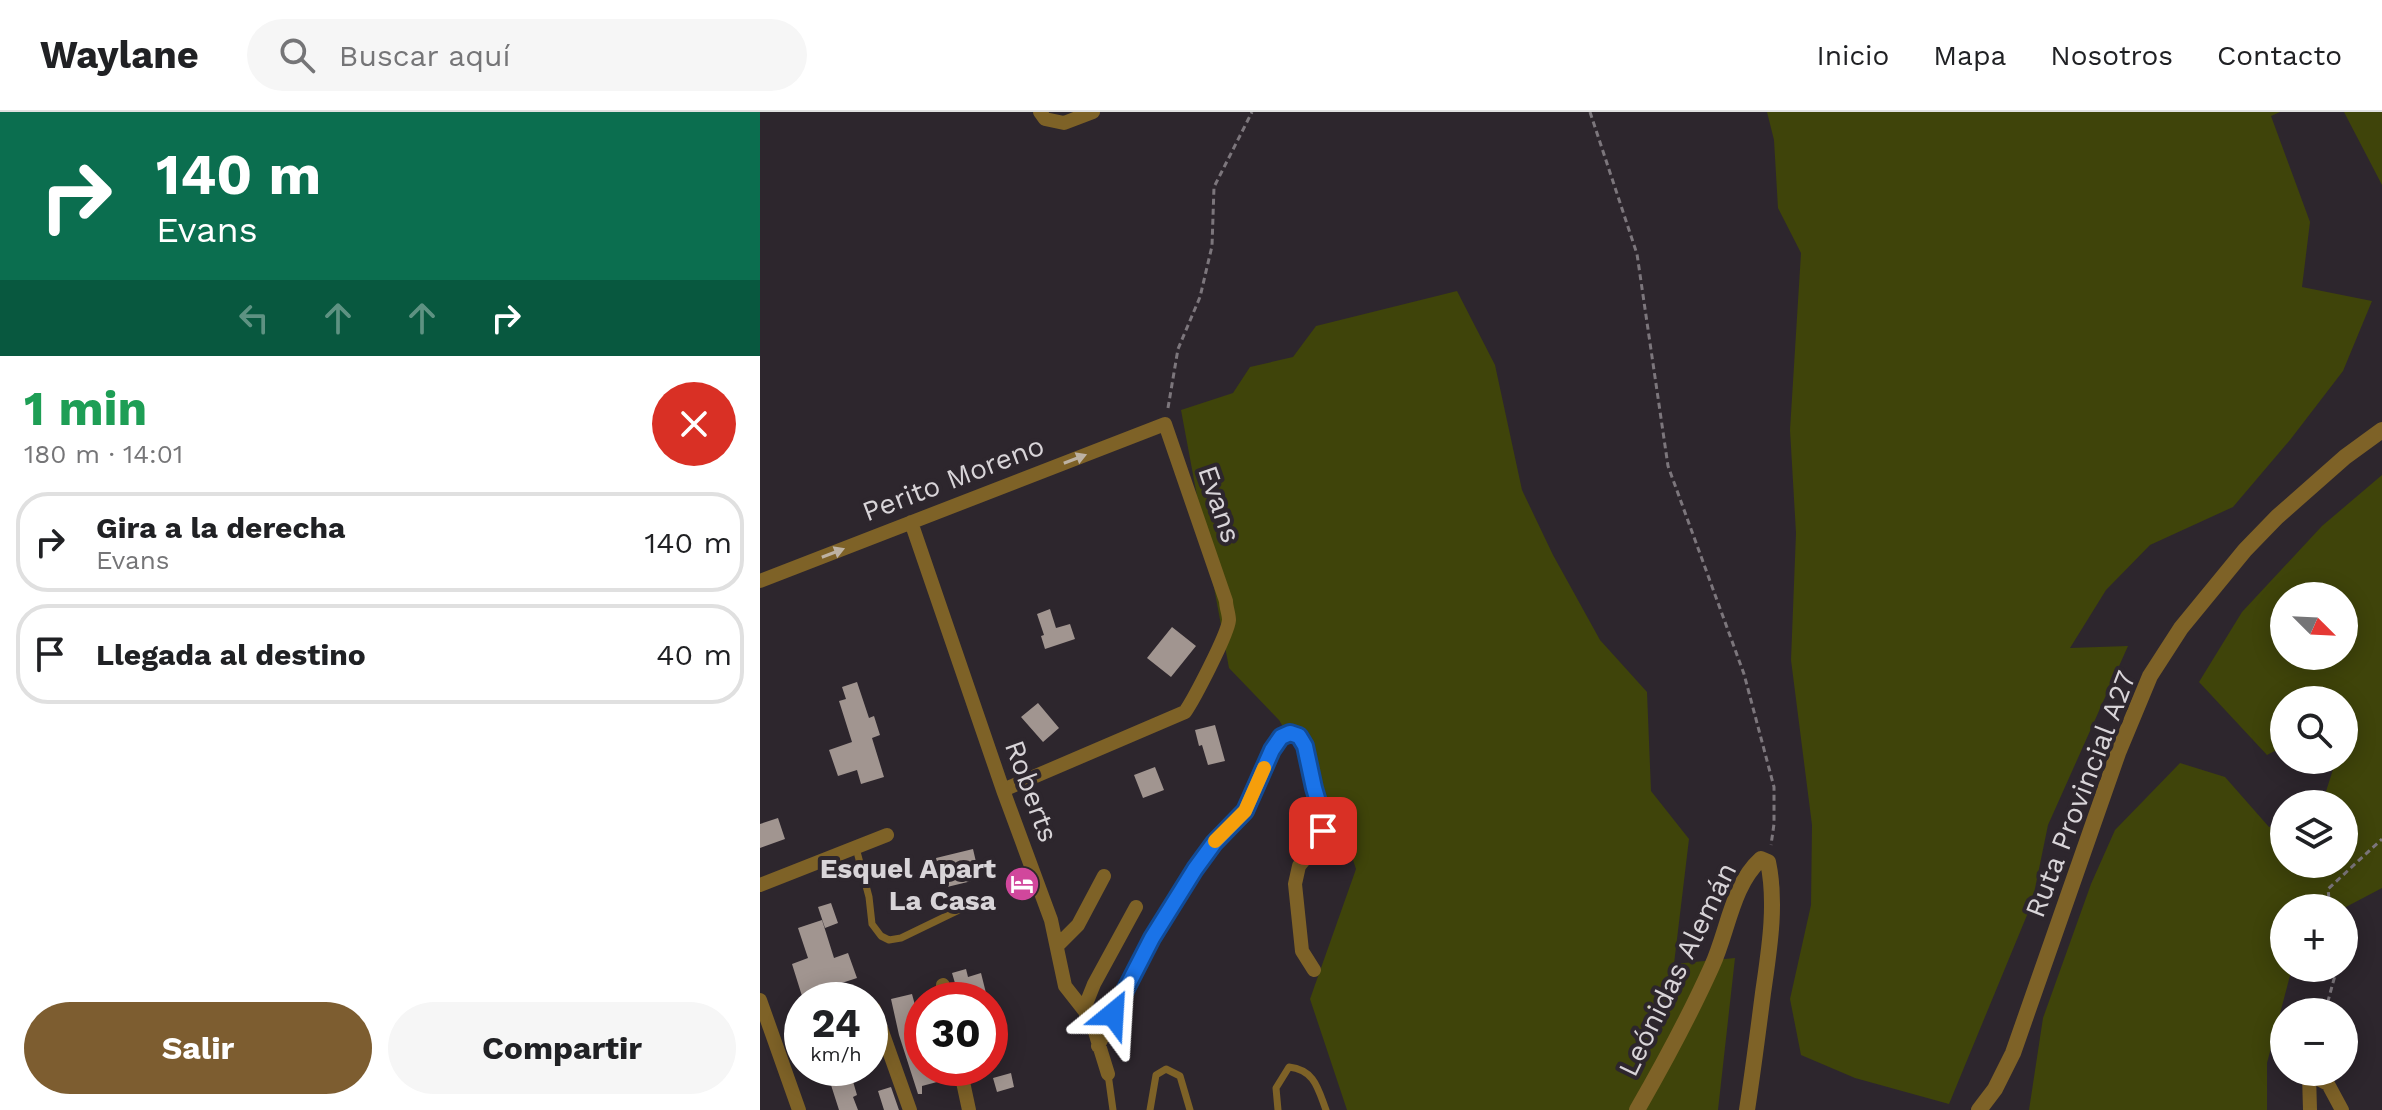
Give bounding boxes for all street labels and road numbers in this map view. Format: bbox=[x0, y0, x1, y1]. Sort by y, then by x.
street label: Perito Moreno bbox=[858, 429, 1049, 528]
street label: Evans bbox=[1191, 461, 1248, 547]
street label: Ruta Provincial A27 bbox=[2018, 666, 2143, 922]
street label: Roberts bbox=[998, 736, 1065, 846]
street label: Leónidas Alemán bbox=[1611, 857, 1744, 1081]

